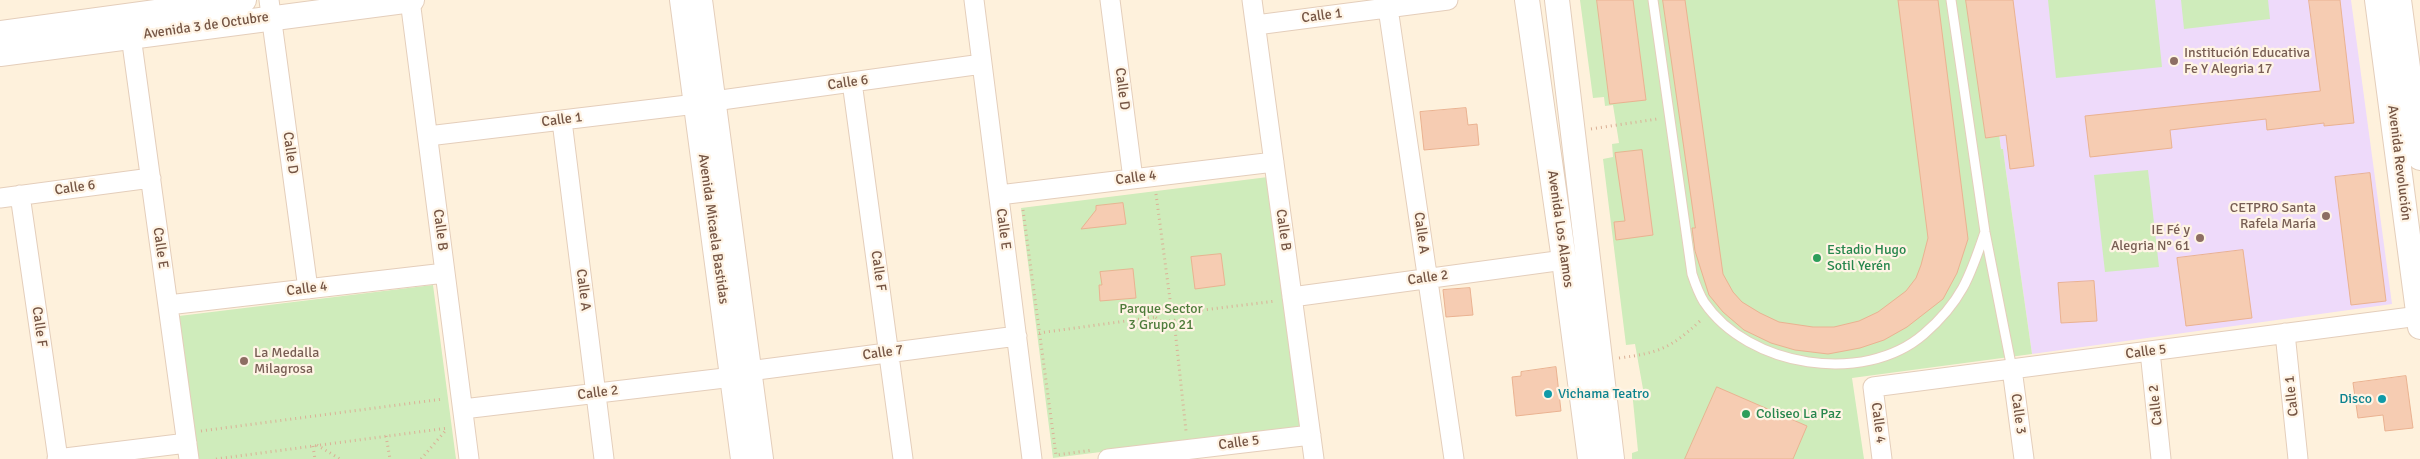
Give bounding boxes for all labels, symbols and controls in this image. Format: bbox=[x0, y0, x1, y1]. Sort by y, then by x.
street label: Calle 1 bbox=[1301, 5, 1343, 27]
street label: Avenida 3 de Octubre bbox=[142, 9, 270, 43]
place label: Institución Educativa Fe Y Alegria 17 bbox=[2184, 45, 2310, 78]
marker: Institución Educativa Fe Y Alegria 17 bbox=[2168, 55, 2180, 67]
street label: Calle D bbox=[1111, 67, 1133, 111]
street label: Calle 6 bbox=[827, 72, 869, 94]
street label: Avenida Revolución bbox=[2384, 104, 2414, 222]
street label: Calle 1 bbox=[541, 109, 583, 131]
street label: Calle D bbox=[279, 131, 301, 175]
street label: Avenida Micaela Bastidas bbox=[694, 153, 732, 305]
street label: Calle 4 bbox=[1115, 167, 1157, 189]
street label: Avenida Los Alamos bbox=[1543, 169, 1577, 289]
street label: Calle 6 bbox=[54, 177, 96, 199]
place label: CETPRO Santa Rafela María bbox=[2230, 200, 2316, 232]
street label: Calle E bbox=[992, 207, 1014, 251]
street label: Calle B bbox=[429, 208, 451, 252]
street label: Calle B bbox=[1272, 208, 1294, 252]
marker: CETPRO Santa Rafela María bbox=[2320, 210, 2332, 222]
street label: Calle A bbox=[1410, 211, 1432, 255]
place label: IE Fé y Alegria N° 61 bbox=[2111, 222, 2190, 254]
street label: Calle E bbox=[149, 226, 171, 270]
marker: IE Fé y Alegria N° 61 bbox=[2194, 232, 2206, 244]
place label: Estadio Hugo Sotil Yerén bbox=[1827, 242, 1906, 274]
street label: Calle F bbox=[867, 250, 889, 292]
marker: Estadio Hugo Sotil Yerén bbox=[1811, 252, 1823, 264]
street label: Calle 2 bbox=[1407, 267, 1449, 289]
street label: Calle A bbox=[572, 268, 594, 312]
street label: Calle 4 bbox=[286, 278, 328, 300]
park label: Parque Sector 3 Grupo 21 bbox=[1119, 301, 1203, 334]
street label: Calle F bbox=[28, 306, 50, 348]
street label: Calle 5 bbox=[2125, 341, 2167, 363]
street label: Calle 7 bbox=[862, 342, 904, 364]
place label: La Medalla Milagrosa bbox=[254, 345, 319, 378]
marker: La Medalla Milagrosa bbox=[238, 355, 250, 367]
street label: Calle 1 bbox=[2282, 375, 2302, 417]
street label: Calle 2 bbox=[577, 382, 619, 404]
street label: Calle 2 bbox=[2146, 384, 2166, 426]
place label: Vichama Teatro bbox=[1558, 386, 1649, 402]
marker: Vichama Teatro bbox=[1542, 388, 1554, 400]
place label: Disco bbox=[2339, 391, 2372, 407]
street label: Calle 3 bbox=[2007, 393, 2029, 435]
marker: Disco bbox=[2376, 393, 2388, 405]
street label: Calle 4 bbox=[1867, 402, 1889, 444]
place label: Coliseo La Paz bbox=[1756, 406, 1841, 422]
marker: Coliseo La Paz bbox=[1740, 408, 1752, 420]
street label: Calle 5 bbox=[1218, 432, 1260, 454]

